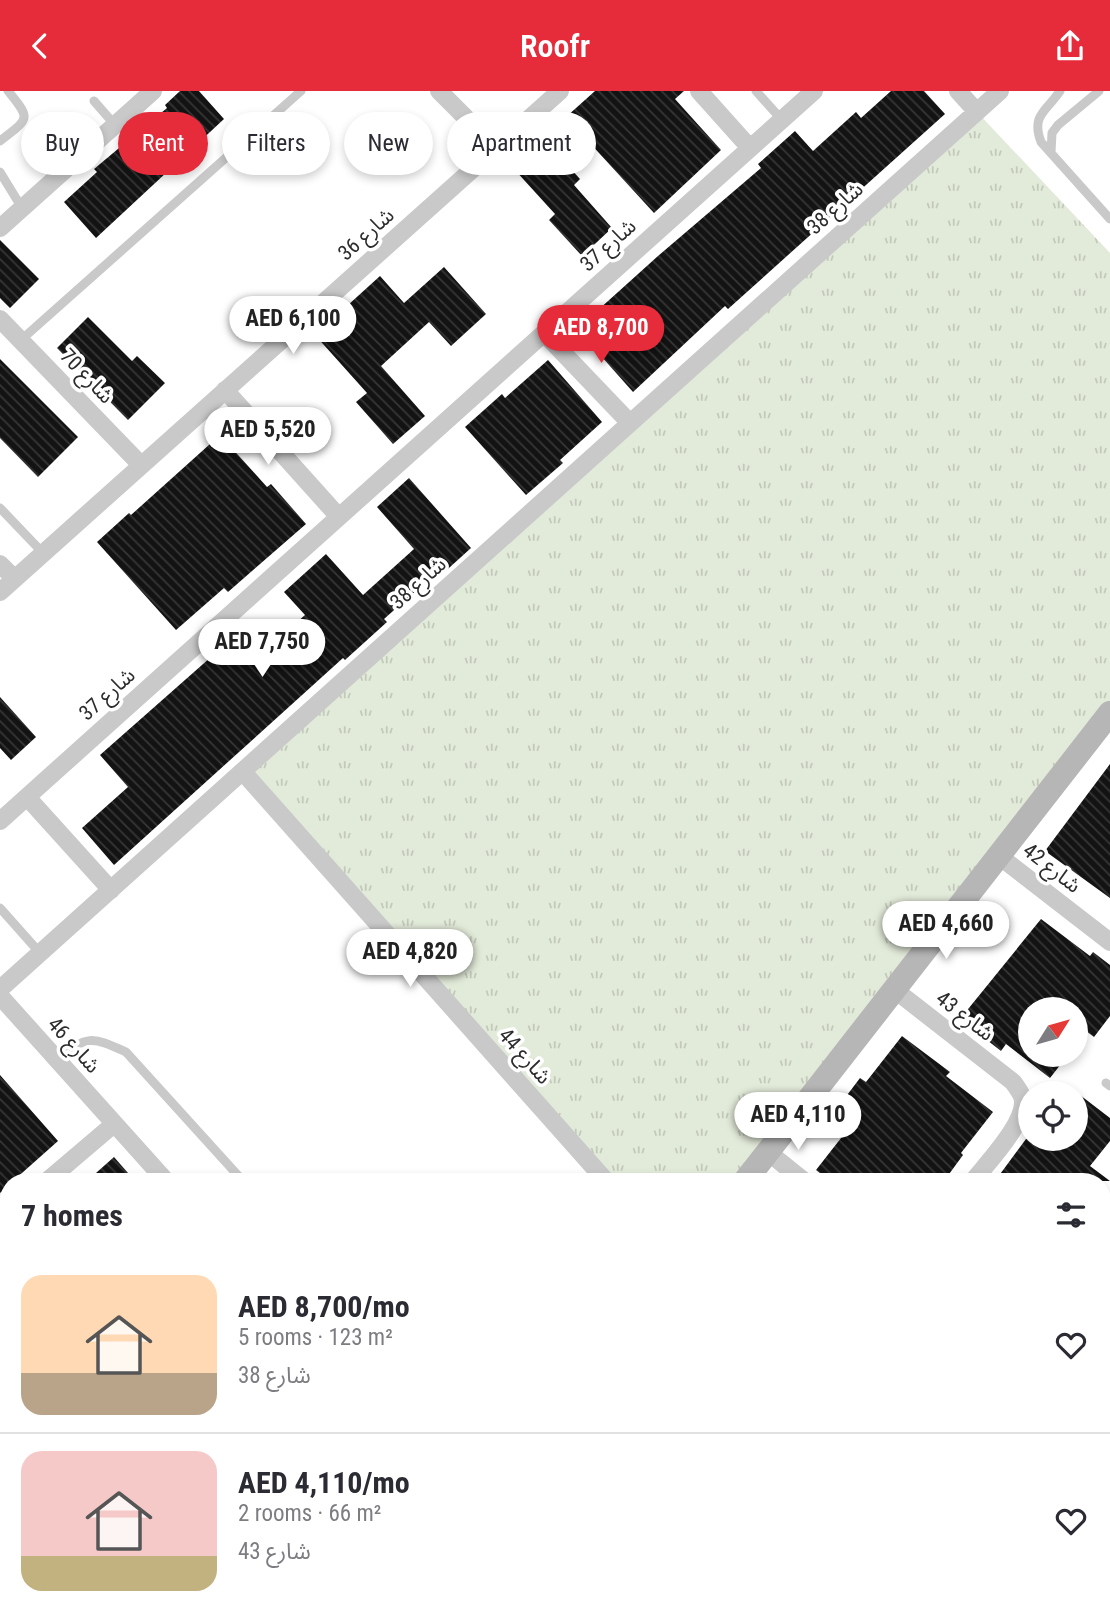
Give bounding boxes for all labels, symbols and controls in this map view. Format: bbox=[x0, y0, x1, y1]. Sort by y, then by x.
icon: back bbox=[21, 27, 59, 65]
text: Roofr bbox=[520, 27, 590, 65]
icon: share bbox=[1051, 27, 1089, 65]
chip: Buy bbox=[21, 112, 104, 175]
chip: Rent bbox=[118, 112, 208, 175]
chip: Filters bbox=[222, 112, 330, 175]
chip: New bbox=[344, 112, 433, 175]
chip: Apartment bbox=[447, 112, 596, 175]
street label: شارع 38 bbox=[802, 177, 870, 241]
street label: شارع 36 bbox=[333, 203, 401, 267]
street label: شارع 37 bbox=[575, 214, 643, 278]
pin: AED 6,100 bbox=[213, 296, 373, 356]
text: AED 6,100 bbox=[245, 305, 341, 332]
pin: AED 8,700 bbox=[521, 306, 681, 365]
text: AED 8,700 bbox=[553, 314, 649, 341]
street label: شارع 70 bbox=[53, 344, 119, 410]
pin: AED 5,520 bbox=[188, 407, 348, 467]
text: AED 5,520 bbox=[220, 416, 316, 443]
street label: شارع 38 bbox=[385, 552, 453, 616]
pin: AED 7,750 bbox=[182, 619, 342, 679]
text: AED 7,750 bbox=[214, 628, 310, 655]
street label: شارع 37 bbox=[74, 663, 142, 727]
street label: شارع 42 bbox=[1017, 838, 1086, 900]
pin: AED 4,660 bbox=[866, 901, 1026, 961]
text: AED 4,660 bbox=[898, 910, 994, 937]
pin: AED 4,820 bbox=[330, 929, 490, 989]
text: AED 4,820 bbox=[362, 938, 458, 965]
street label: شارع 43 bbox=[930, 986, 999, 1048]
north arrow bbox=[1018, 997, 1088, 1067]
map controls bbox=[1018, 997, 1088, 1151]
street label: شارع 46 bbox=[41, 1012, 105, 1080]
street label: شارع 44 bbox=[492, 1023, 556, 1091]
button: locate bbox=[1018, 1081, 1088, 1151]
pin: AED 4,110 bbox=[718, 1093, 878, 1152]
text: AED 4,110 bbox=[750, 1101, 846, 1128]
icon: filters bbox=[1052, 1196, 1090, 1234]
text: 7 homes bbox=[21, 1198, 123, 1233]
text: AED 8,700/mo bbox=[238, 1289, 410, 1324]
icon: home bbox=[77, 1303, 161, 1387]
text: 5 rooms · 123 m² bbox=[238, 1324, 393, 1351]
icon: heart bbox=[1052, 1326, 1090, 1364]
text: شارع 38 bbox=[238, 1362, 311, 1389]
text: AED 4,110/mo bbox=[238, 1465, 410, 1500]
icon: home bbox=[77, 1479, 161, 1563]
text: 2 rooms · 66 m² bbox=[238, 1500, 381, 1527]
icon: heart bbox=[1052, 1502, 1090, 1540]
text: شارع 43 bbox=[238, 1538, 311, 1565]

